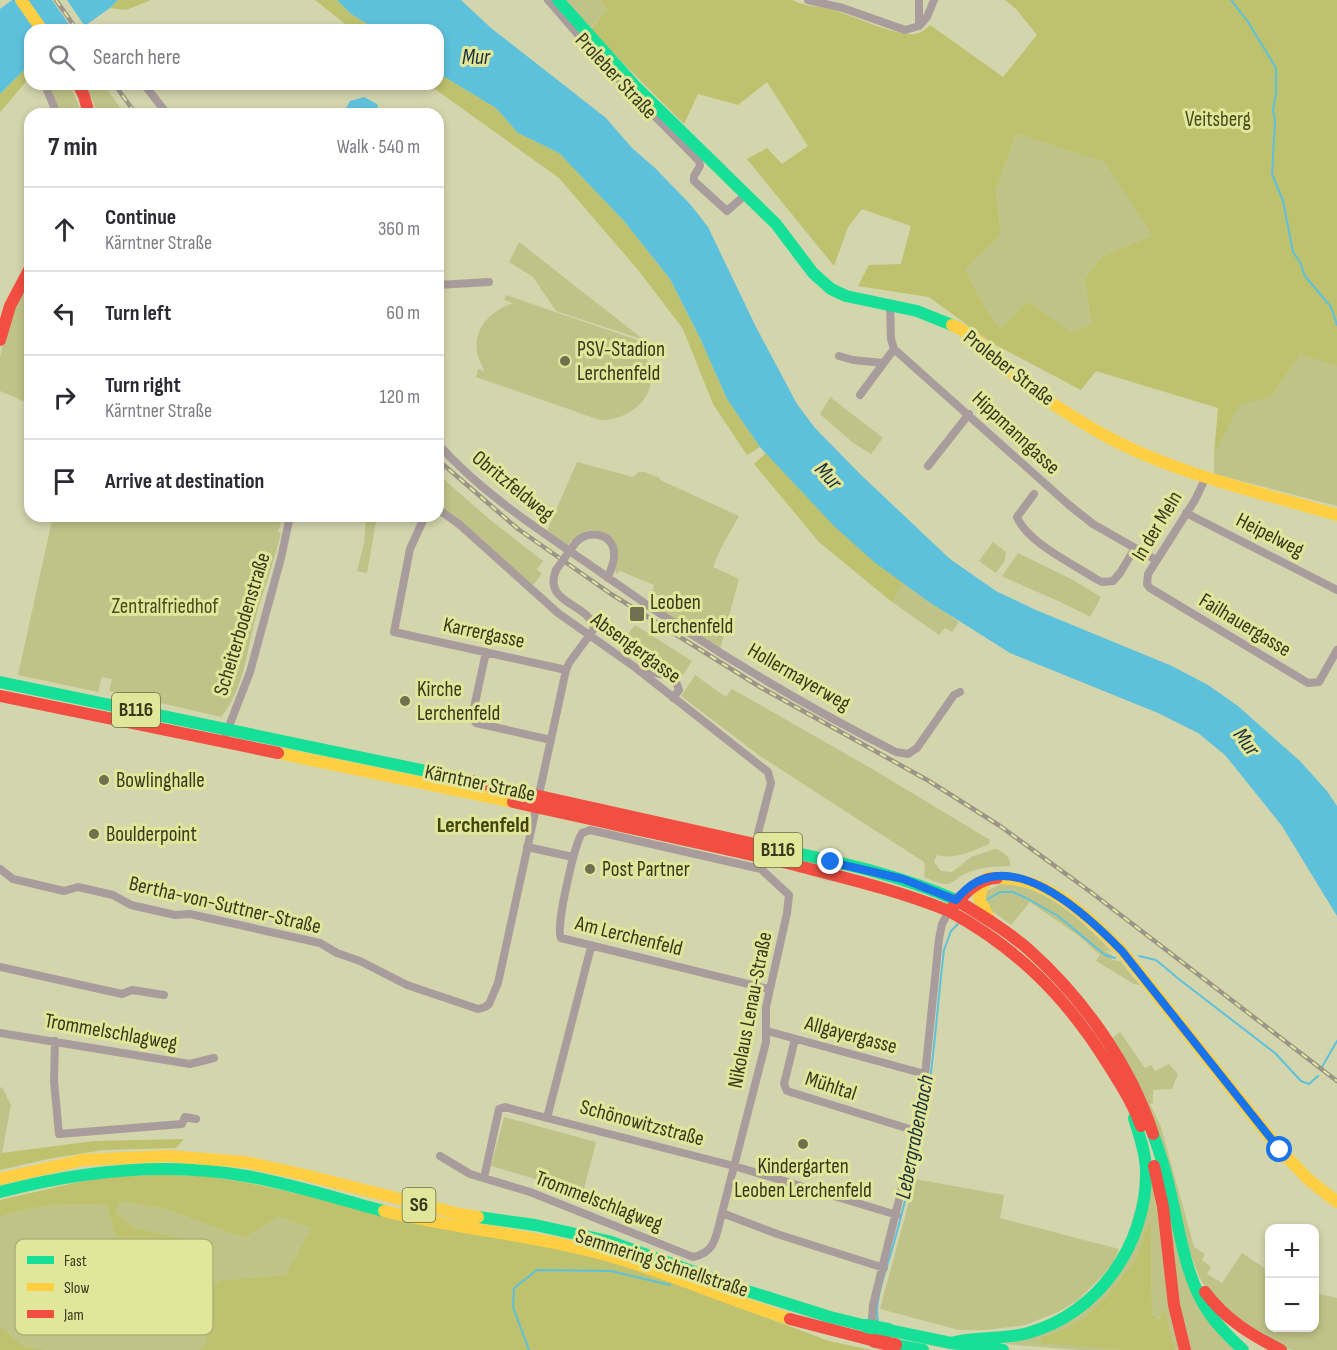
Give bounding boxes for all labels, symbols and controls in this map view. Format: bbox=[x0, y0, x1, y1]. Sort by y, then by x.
search box bbox=[24, 24, 444, 90]
street label: Proleber Straße bbox=[570, 28, 662, 124]
icon: search bbox=[45, 41, 78, 74]
text: Search here bbox=[93, 44, 180, 71]
water label: Mur bbox=[462, 44, 491, 71]
park label: Veitsberg bbox=[1185, 107, 1251, 132]
text: 7 min bbox=[48, 132, 97, 163]
text: Walk · 540 m bbox=[337, 135, 420, 159]
text: Continue bbox=[105, 204, 176, 231]
icon: ahead bbox=[48, 213, 81, 246]
text: 360 m bbox=[378, 217, 420, 241]
text: Kärntner Straße bbox=[105, 231, 212, 255]
icon: left bbox=[48, 297, 81, 330]
text: Turn left bbox=[105, 300, 171, 327]
text: 60 m bbox=[386, 301, 420, 325]
street label: Proleber Straße bbox=[959, 325, 1059, 411]
place label: PSV-Stadion Lerchenfeld bbox=[577, 337, 665, 386]
marker: PSV-Stadion Lerchenfeld bbox=[558, 354, 572, 368]
text: Turn right bbox=[105, 372, 181, 399]
icon: right bbox=[48, 381, 81, 414]
text: 120 m bbox=[380, 385, 420, 409]
street label: Hippmanngasse bbox=[967, 386, 1065, 480]
text: Kärntner Straße bbox=[105, 399, 212, 423]
street label: Obritzfeldweg bbox=[467, 445, 559, 527]
water label: Mur bbox=[809, 457, 848, 496]
icon: arrive bbox=[48, 465, 81, 498]
text: Arrive at destination bbox=[105, 468, 264, 495]
street label: In der Meln bbox=[1126, 487, 1188, 565]
street label: Heipelweg bbox=[1232, 507, 1308, 563]
street label: Scheiterbodenstraße bbox=[208, 550, 276, 698]
street label: Failhauergasse bbox=[1195, 588, 1295, 662]
place label: Leoben Lerchenfeld bbox=[650, 590, 733, 639]
park label: Zentralfriedhof bbox=[112, 594, 219, 619]
marker: Leoben Lerchenfeld bbox=[628, 605, 646, 623]
street label: Absengergasse bbox=[586, 607, 686, 689]
street label: Karrergasse bbox=[441, 612, 527, 654]
street label: Hollermayerweg bbox=[743, 638, 855, 716]
place label: Kirche Lerchenfeld bbox=[417, 677, 500, 726]
road number: B116 bbox=[112, 693, 160, 727]
marker: Kirche Lerchenfeld bbox=[398, 694, 412, 708]
water label: Mur bbox=[1227, 723, 1266, 762]
street label: Kärntner Straße bbox=[422, 759, 538, 807]
place label: Bowlinghalle bbox=[116, 768, 205, 793]
marker: Bowlinghalle bbox=[97, 773, 111, 787]
district label: Lerchenfeld bbox=[437, 812, 529, 839]
place label: Boulderpoint bbox=[106, 822, 197, 847]
marker: Boulderpoint bbox=[87, 827, 101, 841]
road number: B116 bbox=[754, 833, 802, 867]
route end bbox=[817, 848, 843, 874]
place label: Post Partner bbox=[602, 857, 690, 882]
marker: Post Partner bbox=[583, 862, 597, 876]
street label: Bertha-von-Suttner-Straße bbox=[127, 871, 323, 939]
street label: Am Lerchenfeld bbox=[572, 910, 685, 961]
street label: Nikolaus Lenau-Straße bbox=[723, 930, 777, 1090]
street label: Trommelschlagweg bbox=[43, 1008, 179, 1056]
street label: Allgayergasse bbox=[801, 1010, 900, 1059]
street label: Mühltal bbox=[802, 1066, 860, 1106]
water label: Lebergrabenbach bbox=[890, 1073, 940, 1201]
street label: Schönowitzstraße bbox=[577, 1094, 707, 1152]
route start bbox=[1266, 1136, 1292, 1162]
marker: Kindergarten Leoben Lerchenfeld bbox=[796, 1137, 810, 1151]
place label: Kindergarten Leoben Lerchenfeld bbox=[734, 1154, 872, 1203]
street label: Trommelschlagweg bbox=[532, 1165, 666, 1237]
road number: S6 bbox=[402, 1188, 436, 1222]
street label: Semmering Schnellstraße bbox=[573, 1223, 751, 1303]
map controls bbox=[1265, 1224, 1319, 1332]
button: + bbox=[1265, 1224, 1319, 1278]
legend bbox=[15, 1239, 213, 1335]
text: Fast bbox=[64, 1252, 87, 1271]
button: − bbox=[1265, 1278, 1319, 1332]
text: Slow bbox=[64, 1279, 89, 1298]
text: Jam bbox=[63, 1306, 84, 1325]

